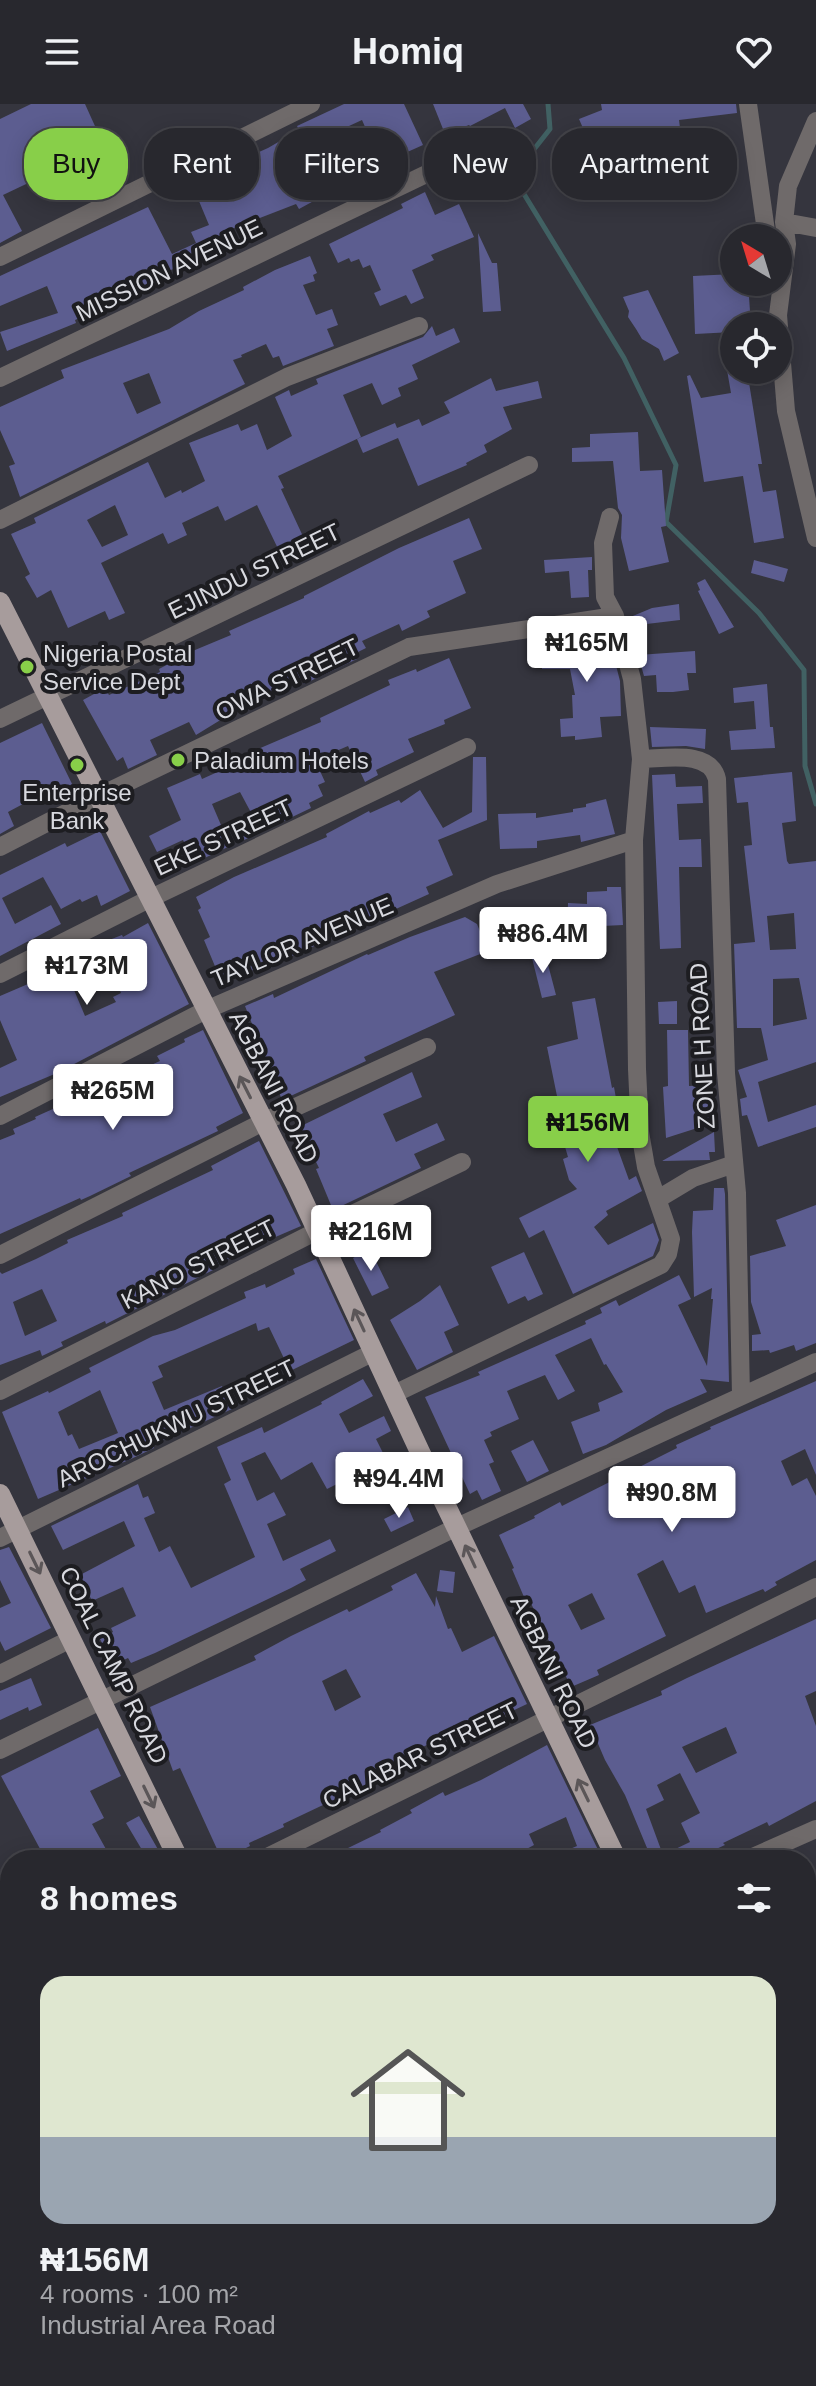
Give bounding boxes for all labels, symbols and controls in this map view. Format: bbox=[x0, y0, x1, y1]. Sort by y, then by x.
icon: menu bbox=[40, 30, 84, 74]
icon: heart bbox=[732, 30, 776, 74]
text: Homiq bbox=[352, 31, 464, 72]
chip: Buy bbox=[24, 128, 128, 200]
chip: Rent bbox=[144, 128, 259, 200]
chip: Filters bbox=[275, 128, 408, 200]
chip: New bbox=[424, 128, 536, 200]
chip: Apartment bbox=[552, 128, 737, 200]
street label: MISSION AVENUE bbox=[72, 213, 266, 327]
north arrow bbox=[720, 224, 792, 296]
map controls bbox=[720, 224, 792, 384]
button: locate bbox=[720, 312, 792, 384]
street label: EJINDU STREET bbox=[164, 518, 345, 624]
pin: ₦165M bbox=[531, 616, 643, 684]
text: ₦165M bbox=[545, 627, 629, 657]
street label: OWA STREET bbox=[211, 632, 364, 725]
place label: Nigeria Postal Service Dept bbox=[43, 640, 192, 695]
marker: Nigeria Postal Service Dept bbox=[18, 658, 36, 676]
place label: Paladium Hotels bbox=[194, 747, 369, 774]
marker: Paladium Hotels bbox=[169, 751, 187, 769]
marker: Enterprise Bank bbox=[68, 756, 86, 774]
place label: Enterprise Bank bbox=[22, 779, 132, 834]
street label: EKE STREET bbox=[150, 793, 297, 881]
street label: TAYLOR AVENUE bbox=[207, 892, 397, 992]
pin: ₦86.4M bbox=[478, 907, 608, 975]
text: ₦86.4M bbox=[497, 918, 589, 948]
pin: ₦173M bbox=[31, 939, 143, 1007]
text: ₦173M bbox=[45, 950, 129, 980]
street label: ZONE H ROAD bbox=[684, 962, 720, 1130]
street label: AGBANI ROAD bbox=[224, 1007, 324, 1167]
pin: ₦265M bbox=[57, 1064, 169, 1132]
text: ₦265M bbox=[71, 1075, 155, 1105]
one-way arrow bbox=[237, 1075, 253, 1099]
pin: ₦156M bbox=[532, 1096, 644, 1164]
text: ₦156M bbox=[546, 1107, 630, 1137]
pin: ₦216M bbox=[315, 1205, 427, 1273]
street label: KANO STREET bbox=[116, 1213, 280, 1314]
text: ₦216M bbox=[329, 1216, 413, 1246]
one-way arrow bbox=[351, 1309, 366, 1333]
street label: AROCHUKWU STREET bbox=[53, 1353, 300, 1492]
pin: ₦94.4M bbox=[334, 1452, 464, 1520]
text: ₦94.4M bbox=[353, 1463, 445, 1493]
pin: ₦90.8M bbox=[607, 1466, 737, 1534]
text: ₦90.8M bbox=[626, 1477, 718, 1507]
one-way arrow bbox=[462, 1544, 477, 1568]
one-way arrow bbox=[28, 1551, 43, 1575]
street label: COAL CAMP ROAD bbox=[55, 1562, 173, 1768]
street label: AGBANI ROAD bbox=[505, 1591, 603, 1753]
street label: CALABAR STREET bbox=[318, 1696, 522, 1814]
one-way arrow bbox=[575, 1778, 590, 1802]
one-way arrow bbox=[142, 1785, 157, 1809]
icon: filters bbox=[732, 1876, 776, 1920]
text: 8 homes bbox=[40, 1879, 178, 1917]
icon: home bbox=[336, 2028, 480, 2172]
text: ₦156M bbox=[40, 2240, 150, 2278]
text: 4 rooms · 100 m² bbox=[40, 2279, 238, 2309]
text: Industrial Area Road bbox=[40, 2310, 276, 2340]

